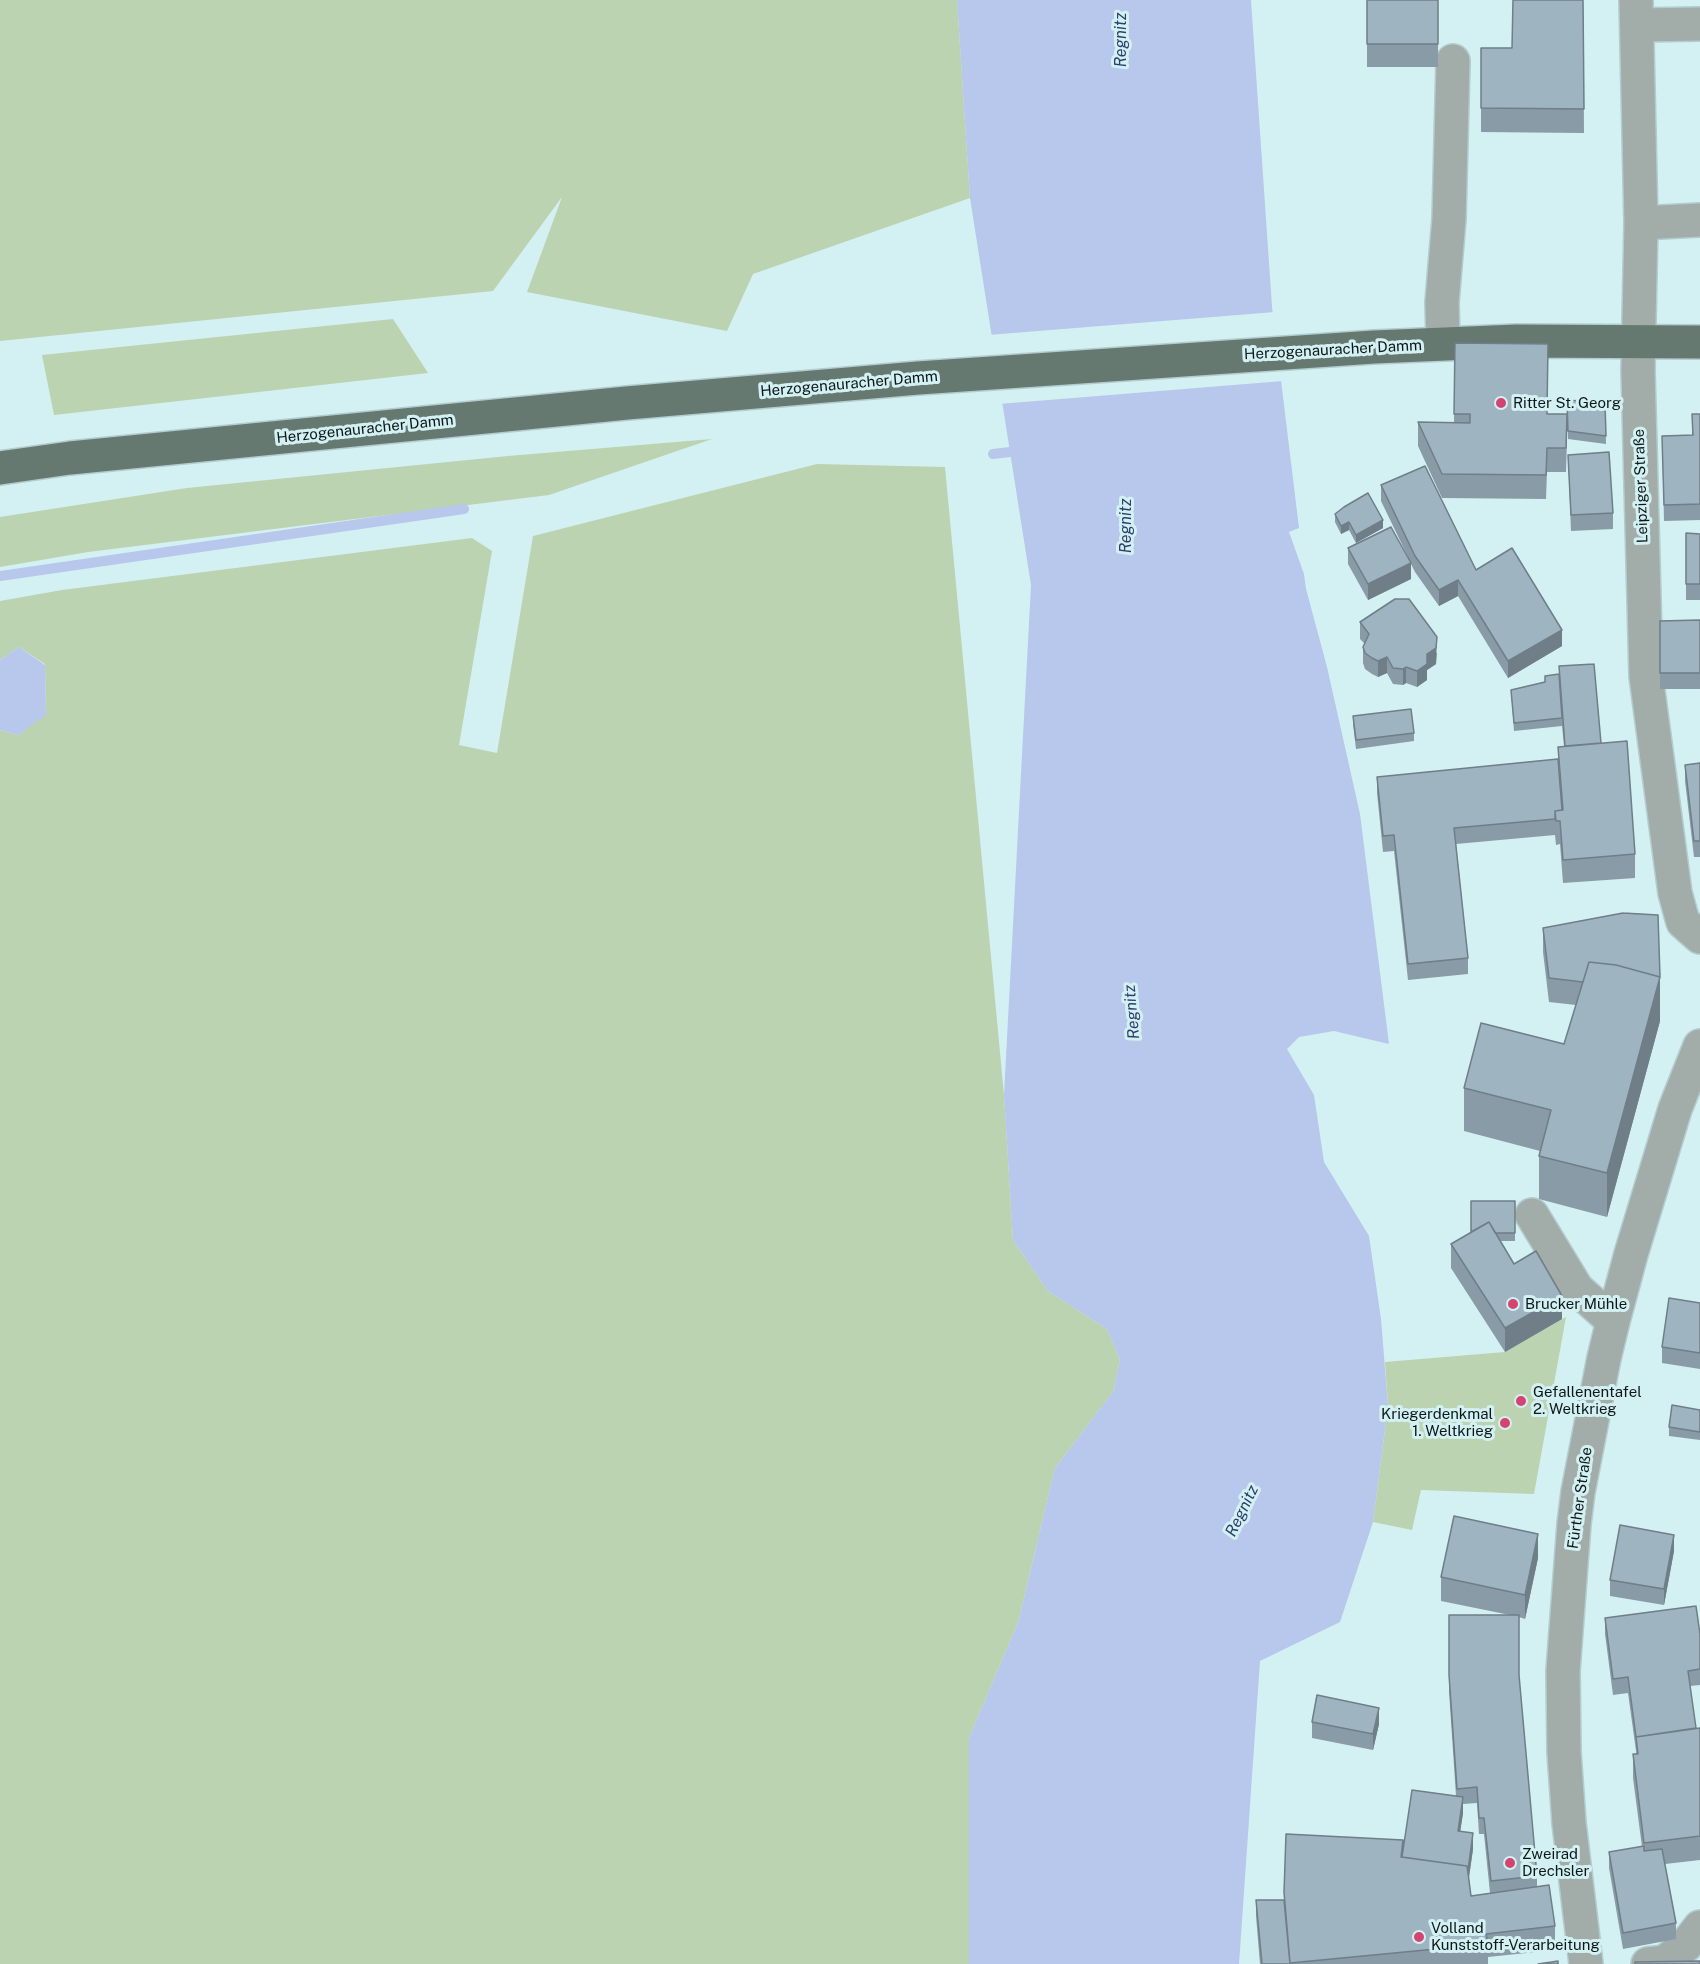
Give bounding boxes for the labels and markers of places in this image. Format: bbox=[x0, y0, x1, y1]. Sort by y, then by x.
place label: Ritter St. Georg bbox=[1513, 394, 1621, 412]
marker: Ritter St. Georg bbox=[1494, 396, 1508, 410]
place label: Brucker Mühle bbox=[1525, 1295, 1627, 1313]
marker: Brucker Mühle bbox=[1506, 1297, 1520, 1311]
place label: Gefallenentafel 2. Weltkrieg bbox=[1533, 1383, 1642, 1418]
marker: Gefallenentafel 2. Weltkrieg bbox=[1514, 1394, 1528, 1408]
place label: Kriegerdenkmal 1. Weltkrieg bbox=[1381, 1405, 1493, 1440]
marker: Kriegerdenkmal 1. Weltkrieg bbox=[1498, 1416, 1512, 1430]
place label: Zweirad Drechsler bbox=[1522, 1845, 1589, 1880]
marker: Zweirad Drechsler bbox=[1503, 1856, 1517, 1870]
place label: Volland Kunststoff-Verarbeitung bbox=[1431, 1919, 1600, 1954]
marker: Volland Kunststoff-Verarbeitung bbox=[1412, 1930, 1426, 1944]

